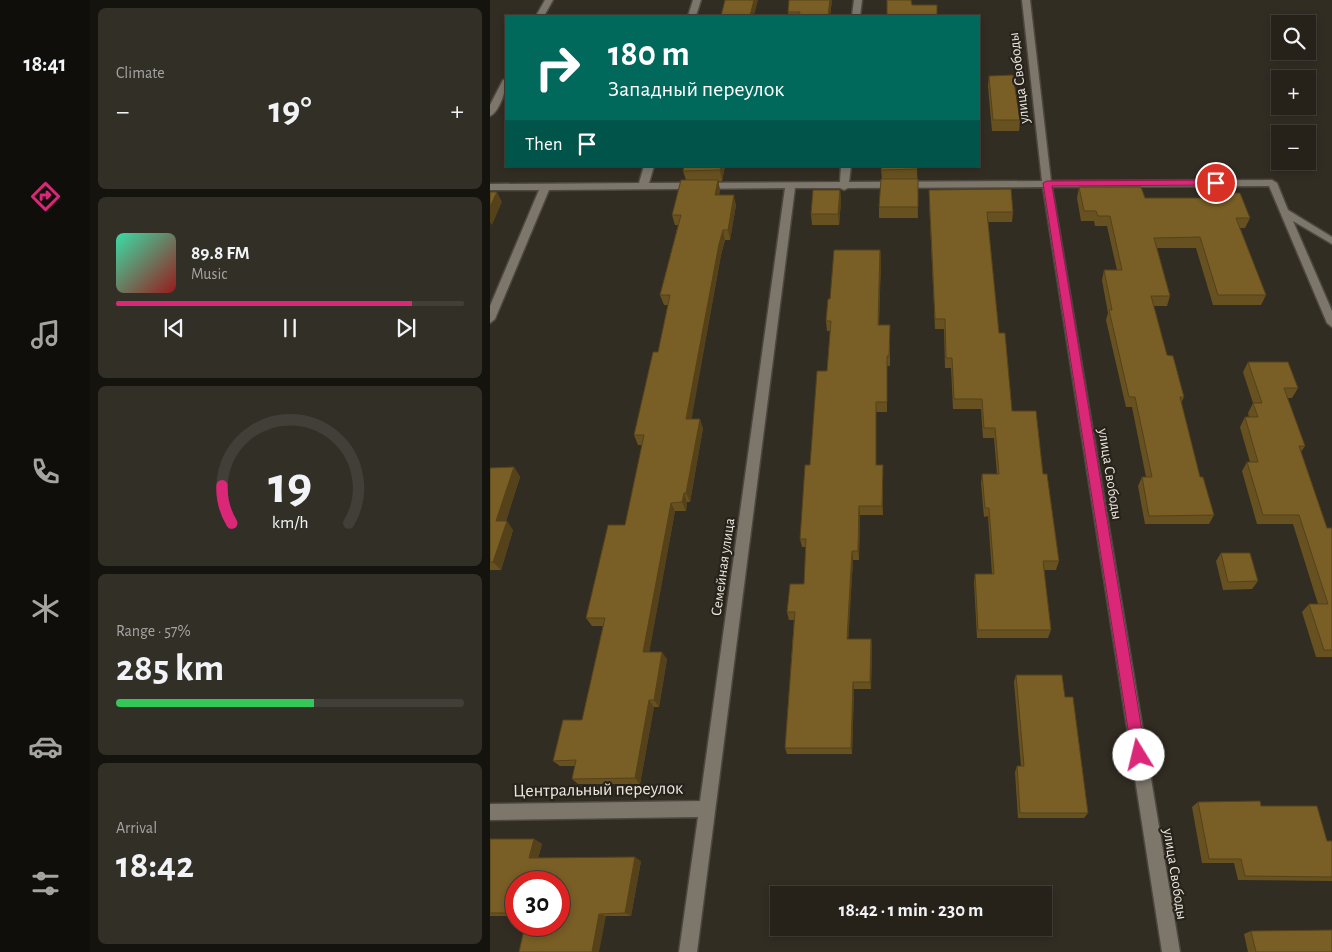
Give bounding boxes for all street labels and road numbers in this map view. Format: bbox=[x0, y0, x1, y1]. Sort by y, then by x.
street label: улица Свободы bbox=[1006, 32, 1032, 125]
street label: улица Свободы bbox=[1095, 426, 1125, 521]
street label: Семейная улица bbox=[709, 517, 737, 617]
street label: Центральный переулок bbox=[513, 780, 684, 800]
street label: улица Свободы bbox=[1160, 826, 1190, 921]

